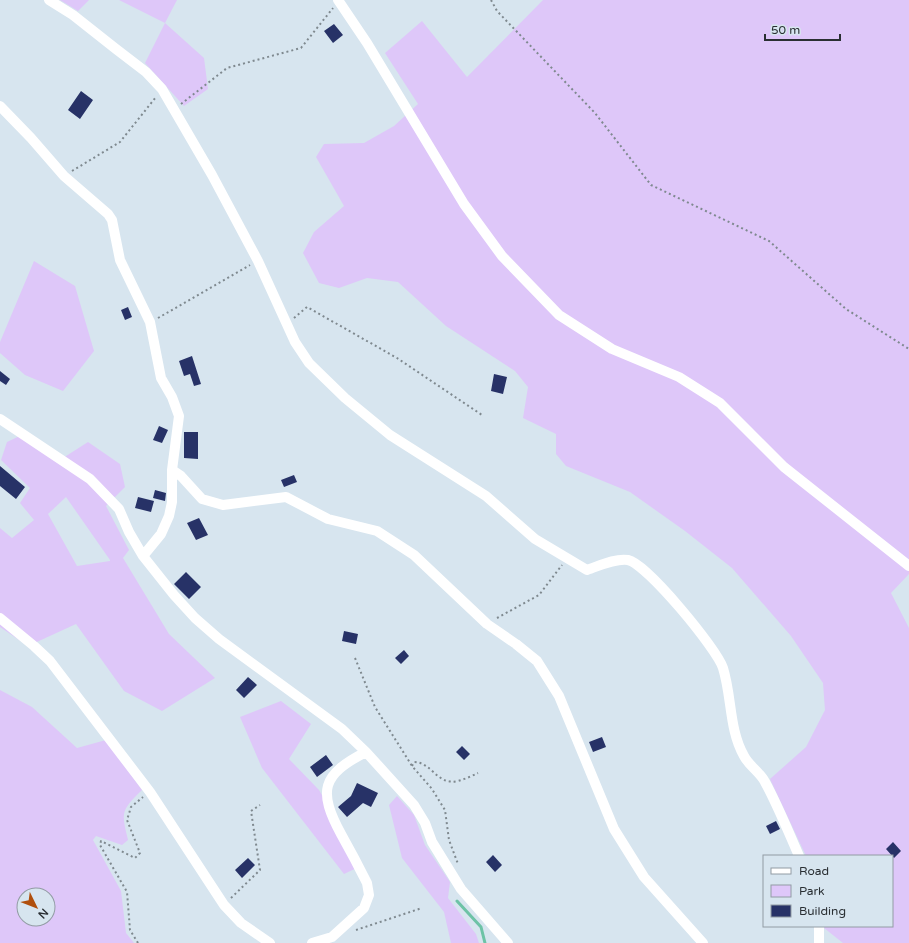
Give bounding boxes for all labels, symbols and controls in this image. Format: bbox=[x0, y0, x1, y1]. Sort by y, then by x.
scale bar bbox=[765, 16, 840, 42]
text: 50 m bbox=[771, 23, 800, 37]
legend bbox=[763, 855, 893, 927]
text: Road bbox=[799, 864, 829, 878]
text: Park bbox=[799, 884, 825, 898]
north arrow bbox=[16, 887, 56, 927]
text: Building bbox=[799, 904, 846, 918]
text: N bbox=[35, 906, 51, 921]

